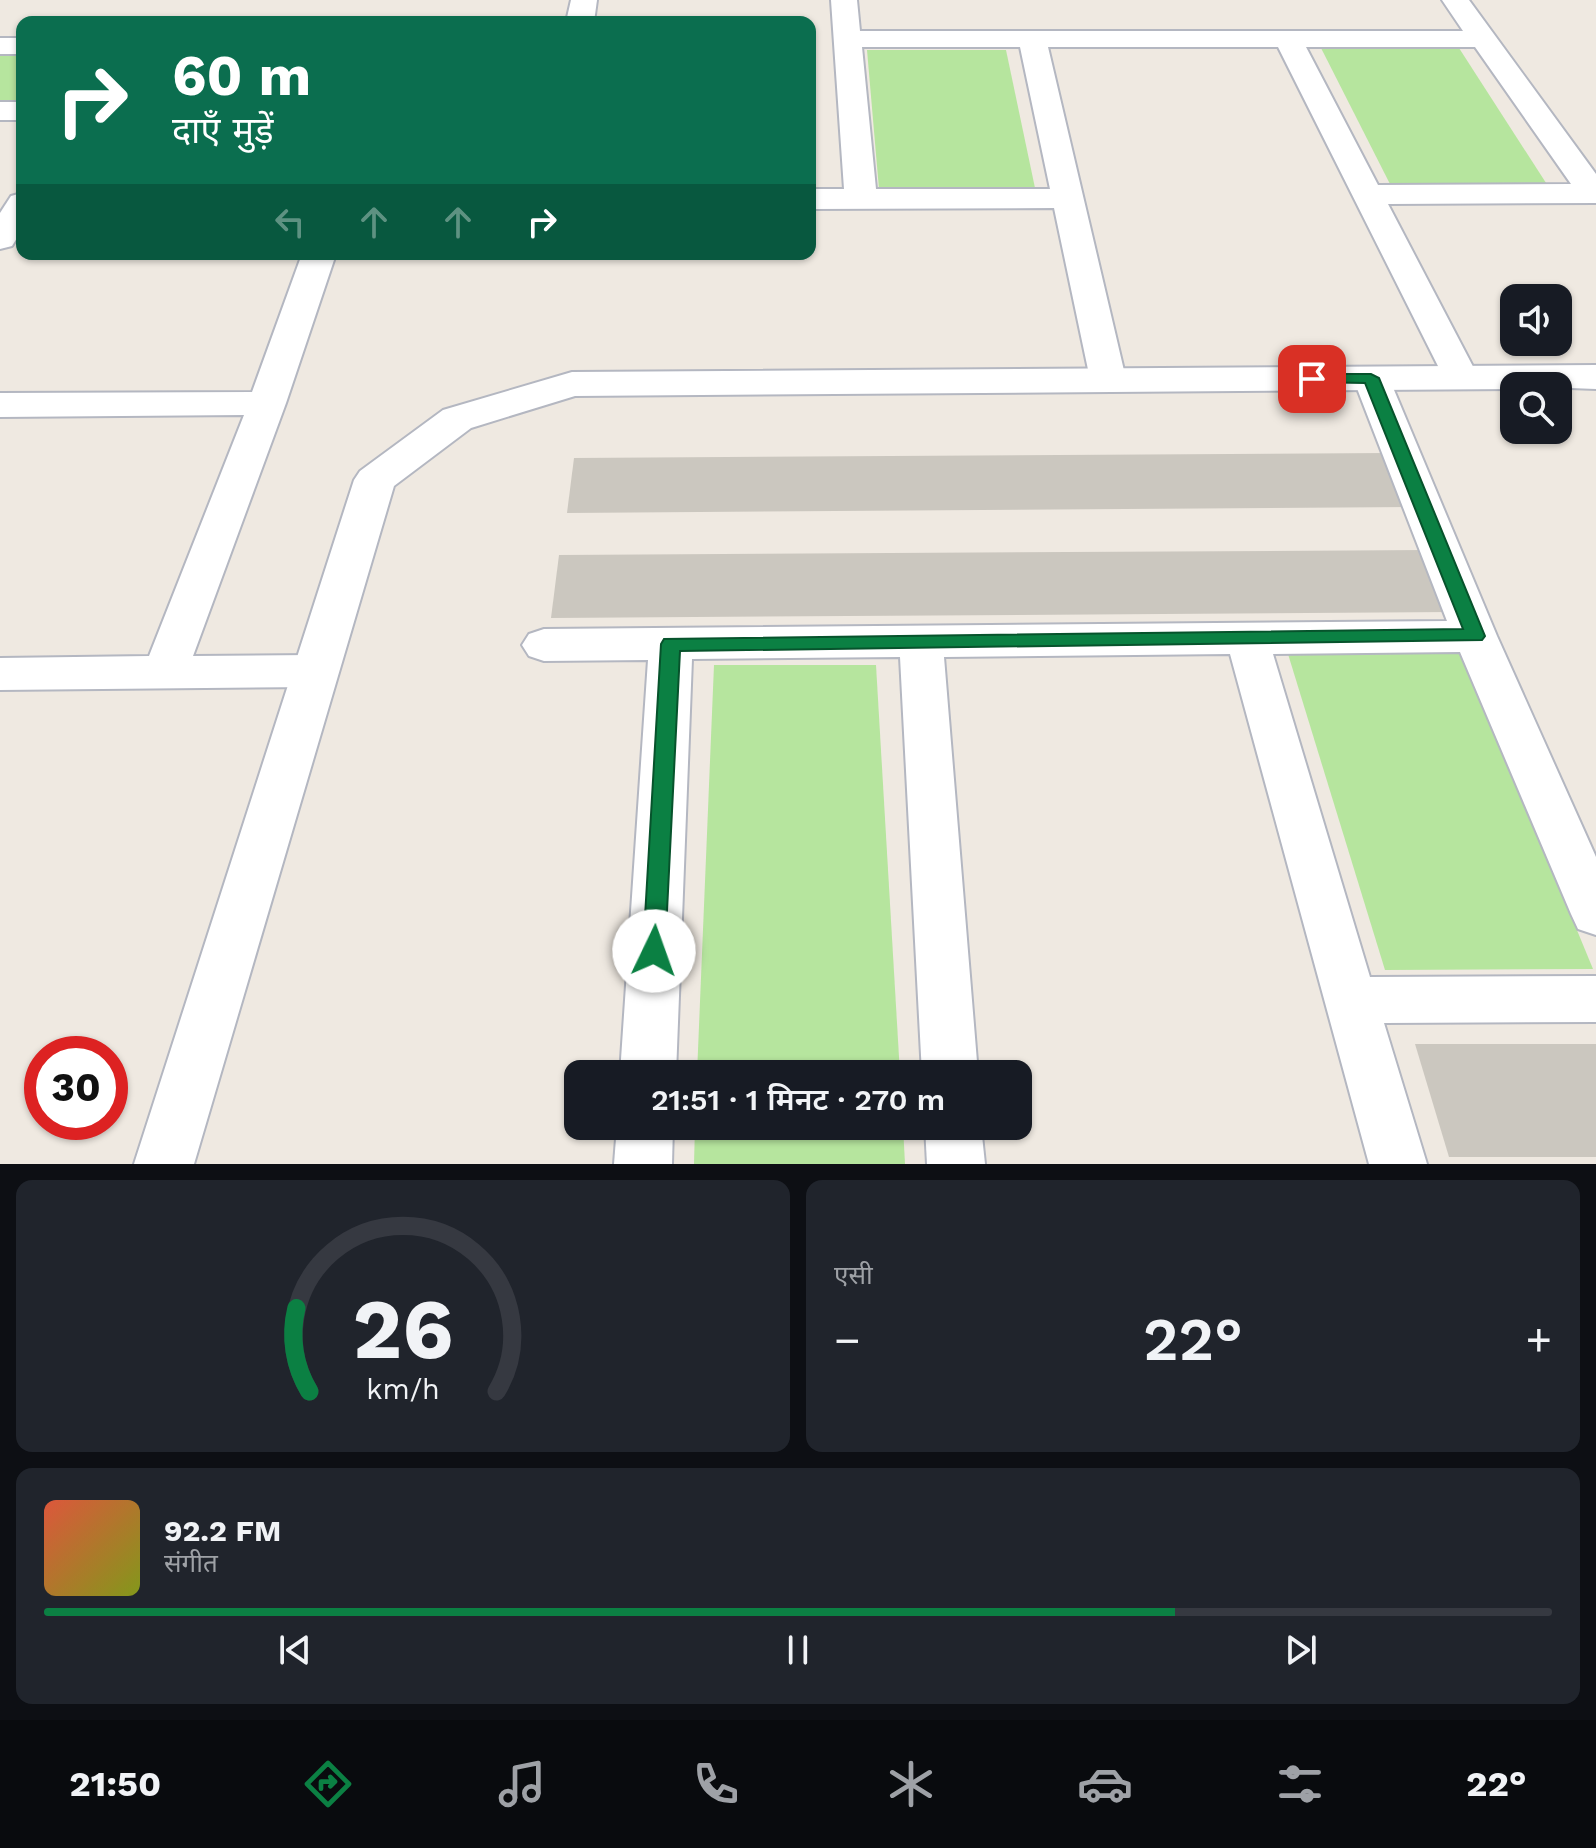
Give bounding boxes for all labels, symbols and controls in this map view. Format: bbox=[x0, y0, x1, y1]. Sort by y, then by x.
text: 60 m bbox=[172, 43, 311, 109]
icon: right bbox=[40, 48, 144, 152]
text: दाएँ मुड़ें bbox=[172, 110, 273, 152]
icon: left bbox=[268, 200, 312, 244]
icon: ahead bbox=[352, 200, 396, 244]
icon: ahead bbox=[436, 200, 480, 244]
icon: right bbox=[520, 200, 564, 244]
map controls bbox=[1500, 284, 1572, 444]
button: sound bbox=[1500, 284, 1572, 356]
pin bbox=[1278, 345, 1346, 413]
icon: arrive bbox=[1290, 357, 1334, 401]
button: search bbox=[1500, 372, 1572, 444]
position arrow bbox=[612, 909, 696, 993]
speed limit sign: 30 bbox=[24, 1036, 128, 1140]
text: 21:51 · 1 मिनट · 270 m bbox=[651, 1082, 945, 1117]
text: एसी bbox=[834, 1260, 873, 1290]
text: 26 bbox=[353, 1281, 453, 1378]
text: 22° bbox=[1143, 1304, 1243, 1375]
text: − bbox=[834, 1314, 861, 1366]
text: + bbox=[1525, 1314, 1552, 1366]
text: km/h bbox=[366, 1372, 440, 1406]
text: 92.2 FM bbox=[164, 1513, 281, 1548]
text: संगीत bbox=[164, 1548, 218, 1578]
icon: previous bbox=[273, 1628, 317, 1672]
icon: pause bbox=[776, 1628, 820, 1672]
icon: next bbox=[1279, 1628, 1323, 1672]
icon: directions bbox=[300, 1756, 356, 1812]
icon: music bbox=[494, 1756, 550, 1812]
icon: phone bbox=[688, 1756, 744, 1812]
icon: climate bbox=[883, 1756, 939, 1812]
icon: car bbox=[1077, 1756, 1133, 1812]
icon: filters bbox=[1272, 1756, 1328, 1812]
text: 21:50 bbox=[69, 1763, 161, 1805]
text: 22° bbox=[1466, 1763, 1527, 1805]

